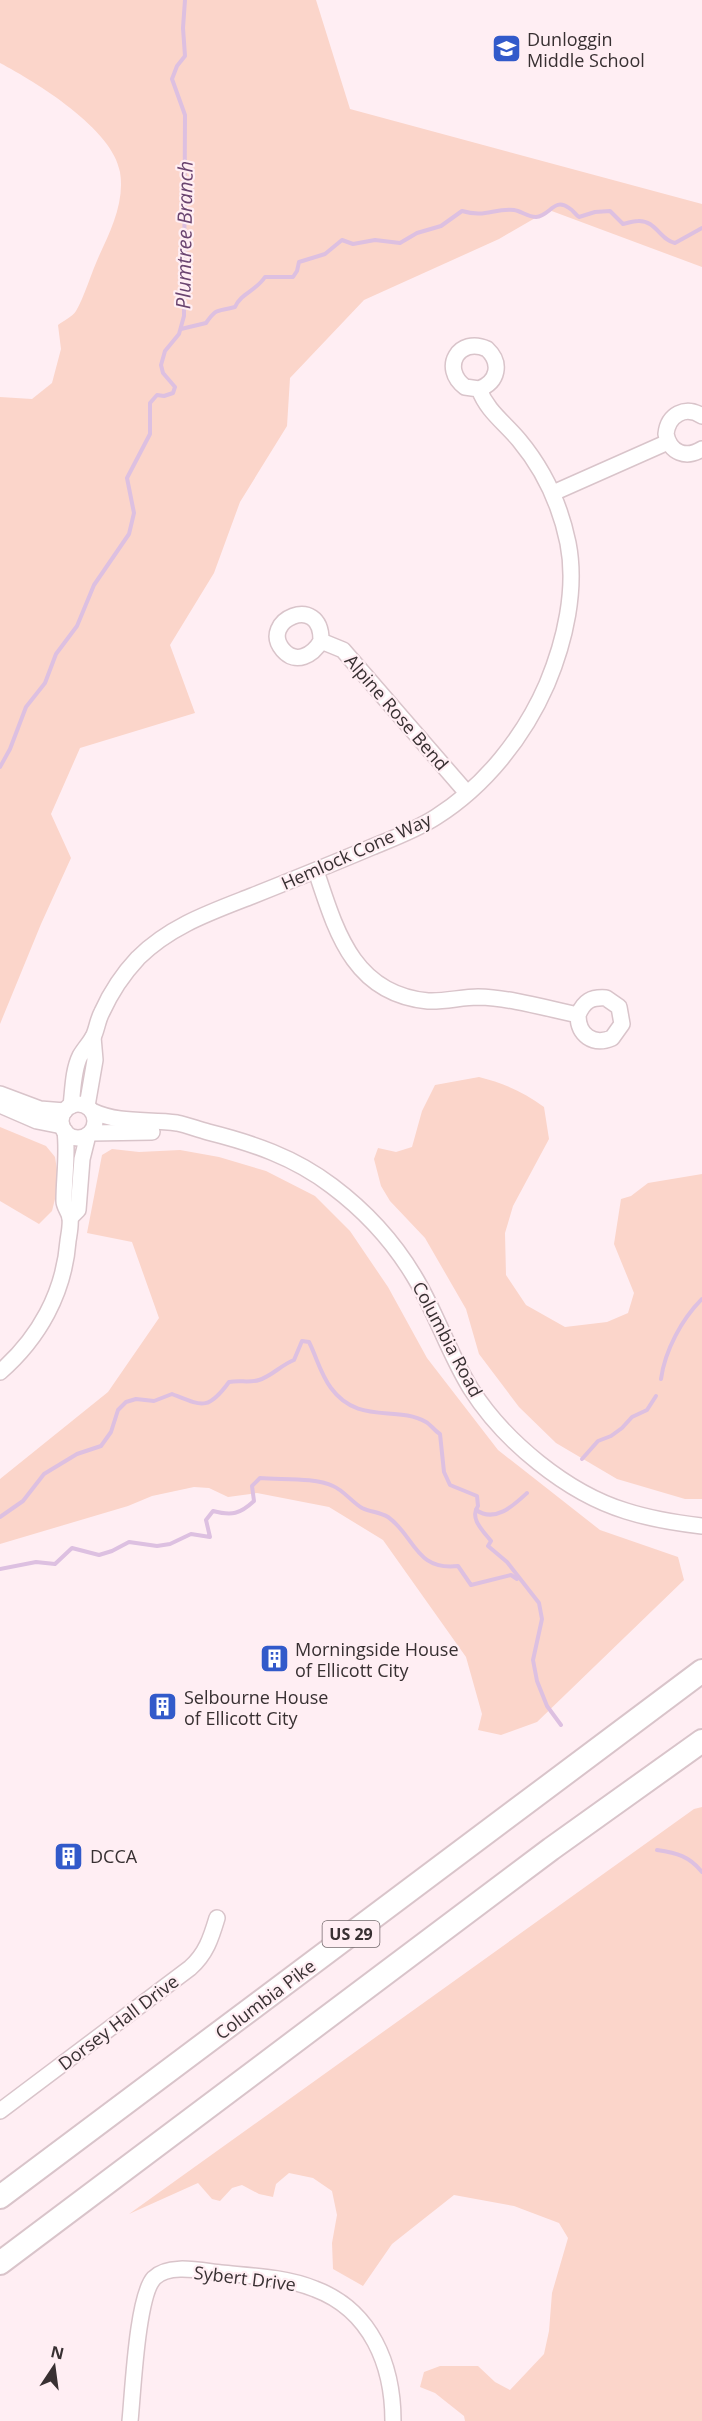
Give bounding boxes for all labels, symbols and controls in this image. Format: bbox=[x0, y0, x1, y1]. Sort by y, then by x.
place label: Dunloggin Middle School bbox=[527, 27, 645, 72]
school or university icon: Dunloggin Middle School bbox=[490, 33, 522, 65]
water label: Plumtree Branch bbox=[169, 161, 199, 309]
street label: Alpine Rose Bend bbox=[340, 649, 454, 775]
street label: Hemlock Cone Way bbox=[277, 807, 436, 895]
street label: Columbia Road bbox=[407, 1277, 489, 1401]
place label: Morningside House of Ellicott City bbox=[295, 1637, 459, 1682]
building icon: Morningside House of Ellicott City bbox=[258, 1643, 290, 1675]
place label: Selbourne House of Ellicott City bbox=[184, 1685, 328, 1730]
building icon: Selbourne House of Ellicott City bbox=[147, 1691, 179, 1723]
building icon: DCCA bbox=[53, 1840, 85, 1872]
place label: DCCA bbox=[90, 1844, 138, 1868]
road number: US 29 bbox=[322, 1921, 380, 1947]
street label: Columbia Pike bbox=[210, 1953, 320, 2045]
street label: Dorsey Hall Drive bbox=[53, 1969, 183, 2075]
street label: Sybert Drive bbox=[193, 2260, 297, 2296]
north arrow bbox=[24, 2337, 84, 2397]
text: N bbox=[49, 2340, 66, 2365]

